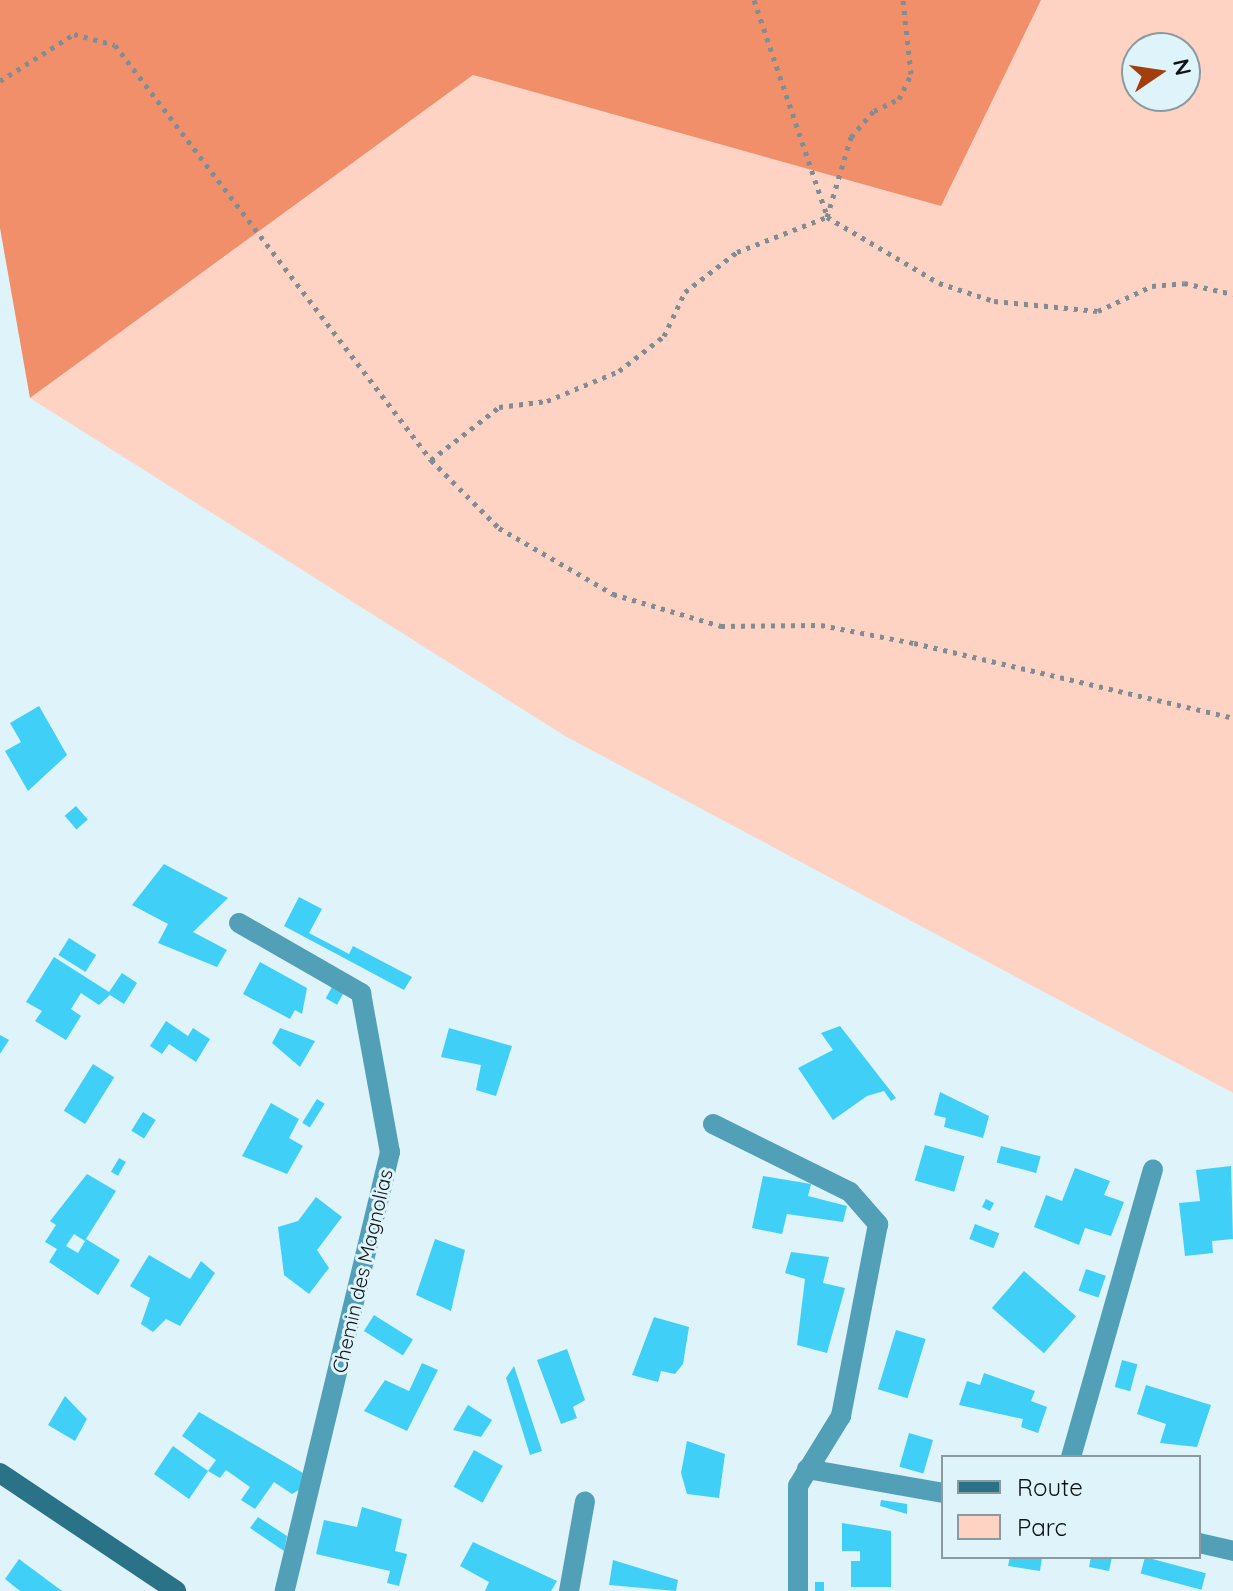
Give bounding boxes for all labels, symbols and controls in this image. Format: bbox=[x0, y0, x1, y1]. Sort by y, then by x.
north arrow bbox=[1121, 32, 1201, 112]
text: N bbox=[1167, 56, 1198, 78]
street label: Chemin des Magnolias bbox=[327, 1167, 397, 1375]
legend bbox=[941, 1455, 1201, 1559]
text: Route bbox=[1017, 1472, 1083, 1502]
text: Parc bbox=[1017, 1512, 1067, 1542]

